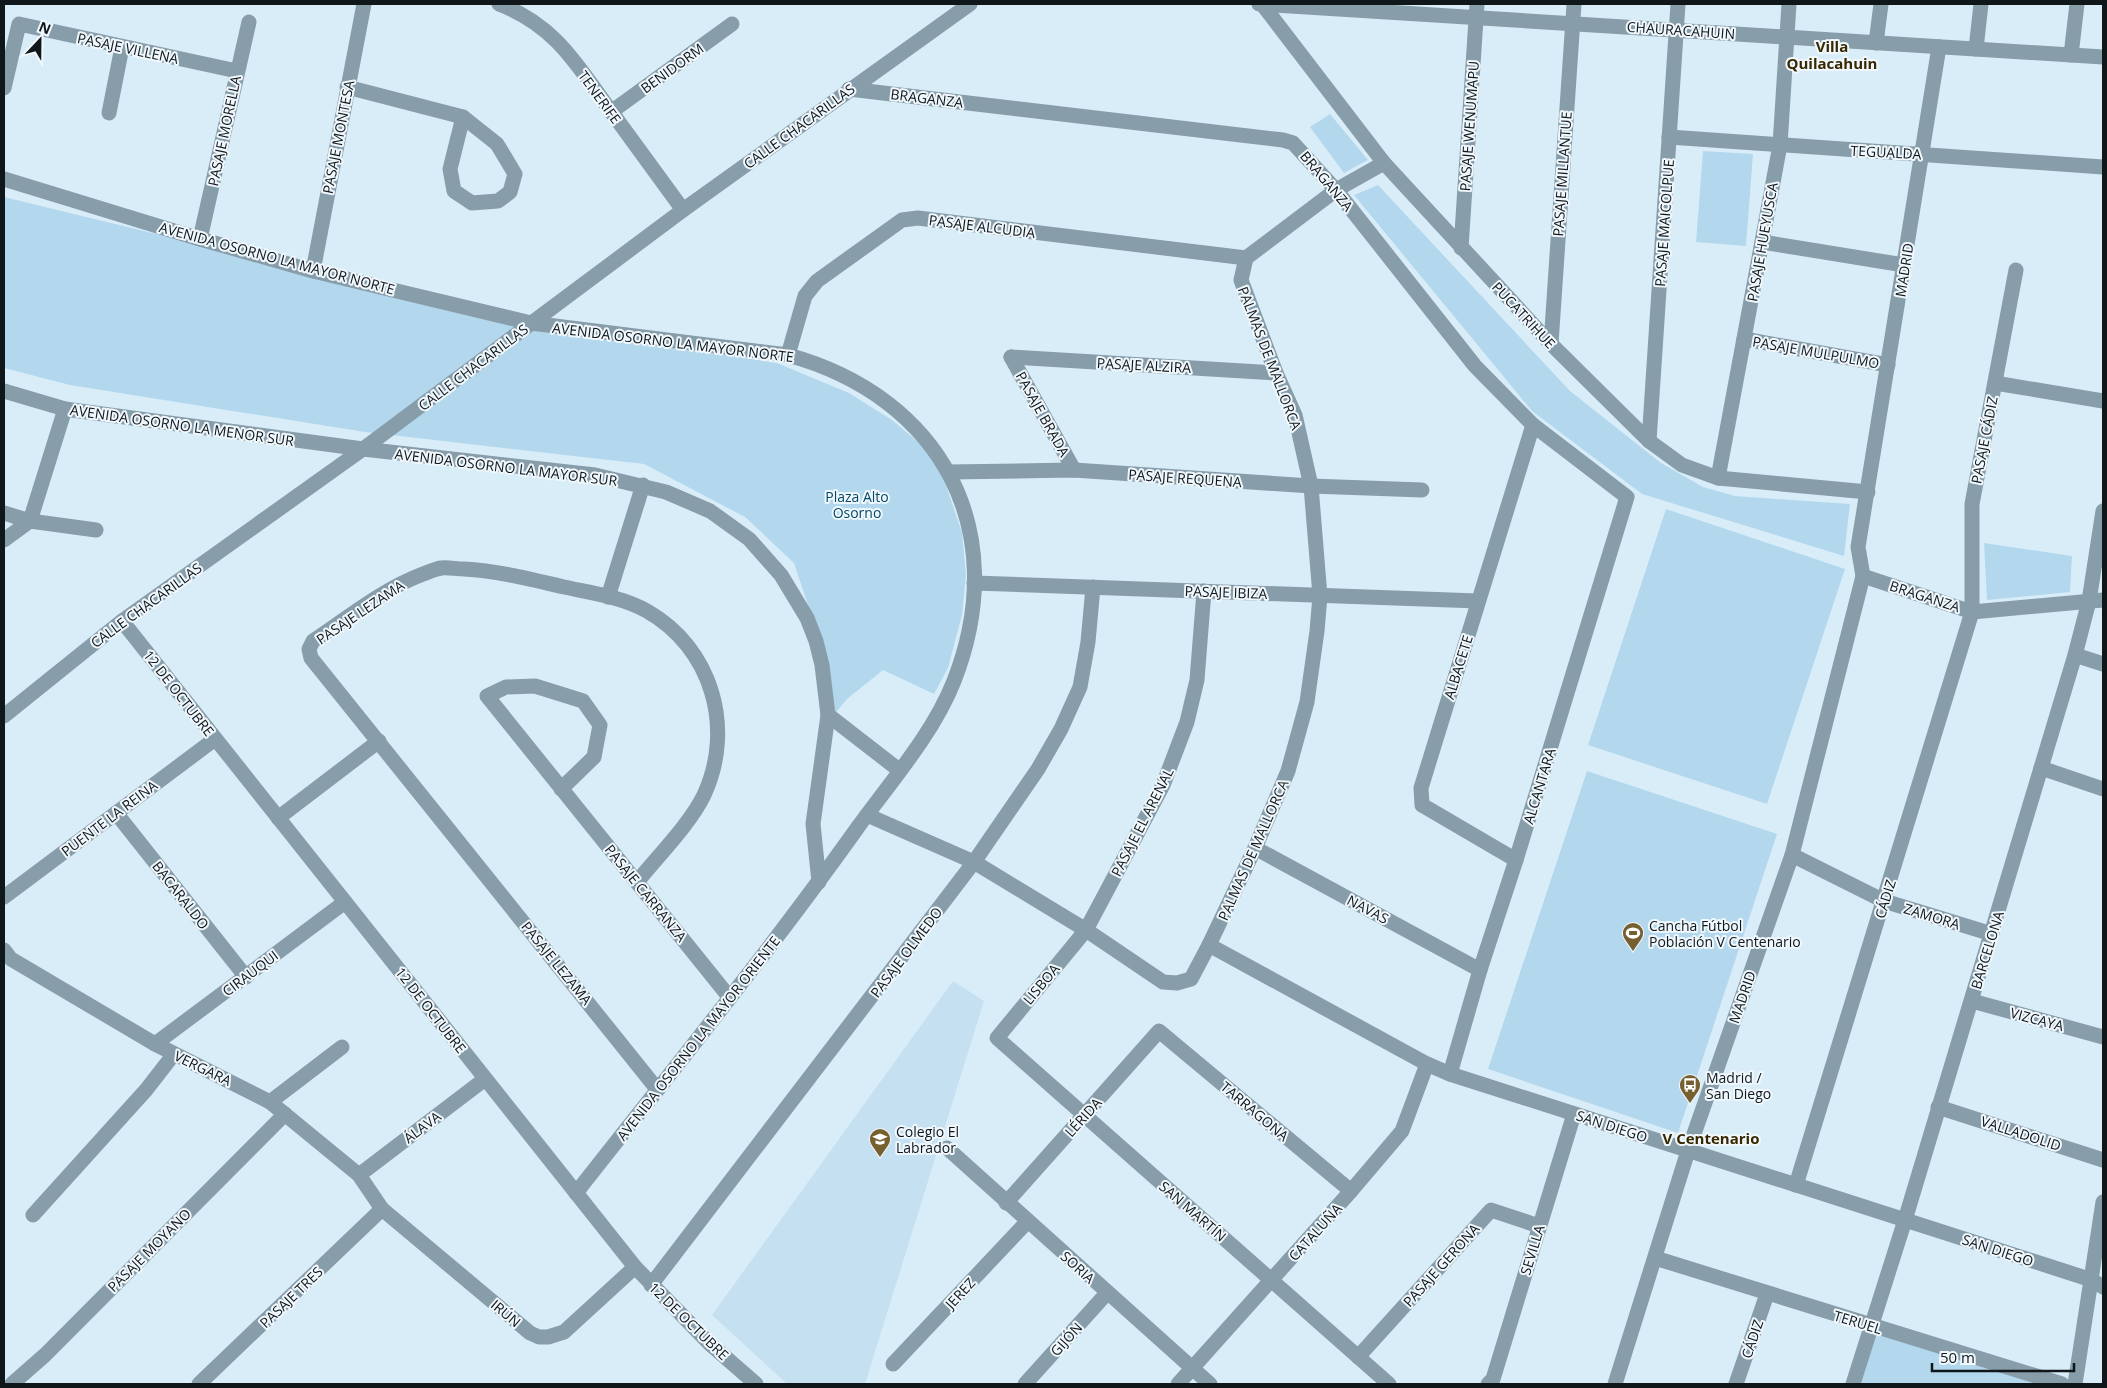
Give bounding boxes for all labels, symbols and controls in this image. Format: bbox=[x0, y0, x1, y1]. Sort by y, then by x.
north arrow bbox=[15, 15, 65, 65]
text: N bbox=[36, 17, 54, 38]
street label: CHAURACAHUIN bbox=[1626, 17, 1736, 43]
street label: PASAJE VILLENA bbox=[76, 28, 181, 68]
district label: Villa Quilacahuin bbox=[1787, 36, 1877, 73]
street label: BENIDORM bbox=[637, 39, 707, 97]
street label: PASAJE WENUMAPU bbox=[1455, 60, 1483, 192]
street label: TENERIFE bbox=[574, 67, 626, 127]
street label: PASAJE MORELLA bbox=[203, 74, 245, 188]
street label: PASAJE MONTESA bbox=[318, 79, 358, 195]
street label: CALLE CHACARILLAS bbox=[740, 79, 858, 173]
street label: BRAGANZA bbox=[890, 84, 965, 112]
street label: PASAJE MILLANTUE bbox=[1548, 111, 1576, 237]
street label: TEGUALDA bbox=[1850, 141, 1922, 163]
street label: BRAGANZA bbox=[1296, 147, 1358, 215]
street label: PASAJE MAICOLPUE bbox=[1650, 159, 1678, 287]
street label: PASAJE HUEYUSCA bbox=[1742, 181, 1782, 303]
street label: PASAJE ALCUDIA bbox=[928, 210, 1036, 242]
street label: AVENIDA OSORNO LA MAYOR NORTE bbox=[157, 217, 397, 299]
street label: MADRID bbox=[1890, 242, 1918, 298]
street label: PUCATRIHUE bbox=[1488, 277, 1560, 353]
street label: PALMAS DE MALLORCA bbox=[1234, 284, 1306, 433]
street label: AVENIDA OSORNO LA MAYOR NORTE bbox=[551, 318, 795, 366]
street label: CALLE CHACARILLAS bbox=[414, 319, 532, 415]
street label: PASAJE MULPULMO bbox=[1751, 331, 1881, 373]
street label: PASAJE ALZIRA bbox=[1096, 353, 1192, 377]
street label: PASAJE BRADA bbox=[1012, 368, 1074, 460]
street label: PASAJE CÁDIZ bbox=[1966, 395, 2002, 485]
street label: AVENIDA OSORNO LA MENOR SUR bbox=[69, 400, 295, 450]
street label: AVENIDA OSORNO LA MAYOR SUR bbox=[394, 444, 619, 490]
street label: PASAJE REQUENA bbox=[1128, 465, 1243, 491]
park label: Plaza Alto Osorno bbox=[825, 487, 889, 522]
street label: CALLE CHACARILLAS bbox=[87, 558, 205, 652]
street label: PASAJE LEZAMA bbox=[312, 575, 408, 648]
street label: BRAGANZA bbox=[1887, 576, 1963, 616]
street label: PASAJE IBIZA bbox=[1184, 581, 1268, 603]
street label: ALBACETE bbox=[1439, 633, 1477, 701]
street label: 12 DE OCTUBRE bbox=[139, 646, 219, 740]
street label: ALCANTARA bbox=[1518, 746, 1560, 826]
street label: PASAJE EL ARENAL bbox=[1106, 764, 1178, 880]
street label: PUENTE LA REINA bbox=[57, 776, 161, 860]
street label: PALMAS DE MALLORCA bbox=[1213, 776, 1293, 923]
street label: PASAJE CARRANZA bbox=[601, 840, 691, 946]
street label: BACARALDO bbox=[148, 857, 214, 933]
street label: CÁDIZ bbox=[1870, 877, 1900, 921]
street label: NAVAS bbox=[1344, 890, 1392, 928]
street label: ZAMORA bbox=[1902, 898, 1963, 934]
street label: PASAJE OLMEDO bbox=[866, 903, 946, 1001]
street label: BARCELONA bbox=[1966, 908, 2008, 991]
place label: Cancha Fútbol Población V Centenario bbox=[1649, 916, 1801, 951]
street label: PASAJE LEZAMA bbox=[517, 917, 597, 1009]
sports icon: Cancha Fútbol Población V Centenario bbox=[1621, 921, 1645, 952]
street label: AVENIDA OSORNO LA MAYOR ORIENTE bbox=[612, 932, 784, 1144]
street label: CIRAUQUI bbox=[218, 946, 282, 1000]
street label: LISBOA bbox=[1018, 960, 1064, 1008]
street label: 12 DE OCTUBRE bbox=[391, 963, 471, 1057]
street label: MADRID bbox=[1724, 968, 1760, 1026]
street label: VIZCAYA bbox=[2008, 1003, 2066, 1035]
street label: VERGARA bbox=[171, 1046, 235, 1090]
place label: Madrid / San Diego bbox=[1706, 1068, 1771, 1103]
bus stop icon: Madrid / San Diego bbox=[1678, 1073, 1702, 1104]
street label: TARRAGONA bbox=[1217, 1077, 1293, 1145]
street label: LÉRIDA bbox=[1060, 1093, 1106, 1141]
street label: SAN DIEGO bbox=[1574, 1106, 1650, 1146]
street label: ÁLAVA bbox=[399, 1107, 445, 1147]
street label: VALLADOLID bbox=[1979, 1111, 2063, 1155]
place label: Colegio El Labrador bbox=[896, 1122, 959, 1157]
school or university icon: Colegio El Labrador bbox=[868, 1127, 892, 1158]
district label: V Centenario bbox=[1663, 1128, 1759, 1148]
street label: SAN MARTÍN bbox=[1155, 1177, 1231, 1245]
street label: CATALUÑA bbox=[1284, 1199, 1346, 1265]
street label: PASAJE MOYANO bbox=[103, 1204, 195, 1296]
street label: PASAJE GERONA bbox=[1399, 1219, 1484, 1311]
street label: SEVILLA bbox=[1515, 1223, 1549, 1277]
street label: SAN DIEGO bbox=[1960, 1230, 2036, 1270]
street label: SORIA bbox=[1057, 1247, 1099, 1288]
street label: PASAJE TRES bbox=[255, 1262, 327, 1332]
street label: JEREZ bbox=[939, 1273, 979, 1314]
street label: 12 DE OCTUBRE bbox=[645, 1278, 733, 1364]
street label: IRÚN bbox=[487, 1295, 525, 1331]
street label: TERUEL bbox=[1832, 1306, 1884, 1338]
street label: CÁDIZ bbox=[1737, 1317, 1767, 1361]
street label: GIJÓN bbox=[1046, 1318, 1086, 1360]
scale bar bbox=[1932, 1340, 2074, 1372]
text: 50 m bbox=[1940, 1347, 1975, 1367]

